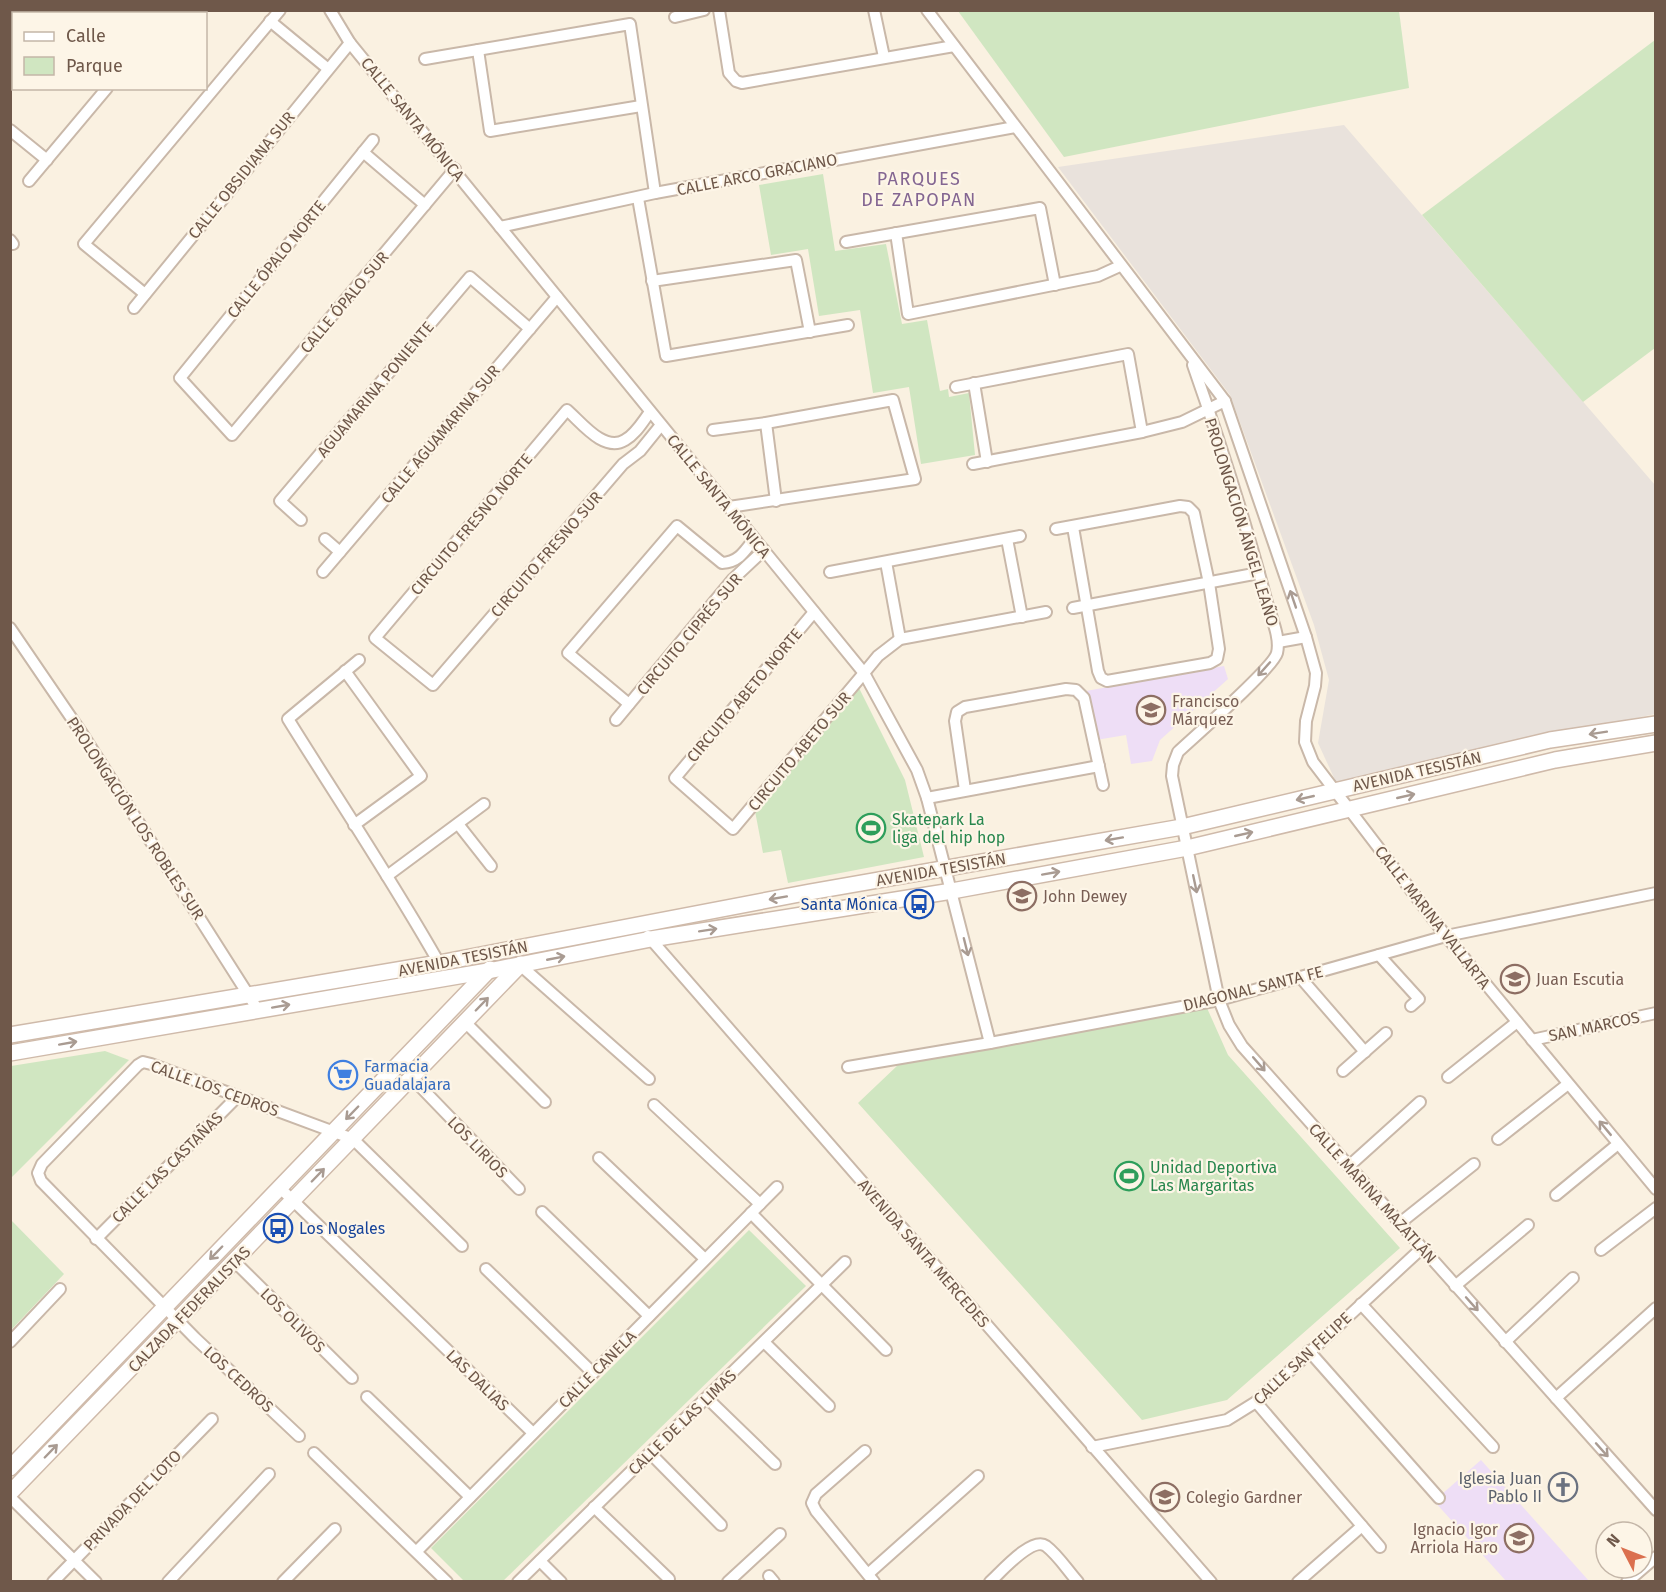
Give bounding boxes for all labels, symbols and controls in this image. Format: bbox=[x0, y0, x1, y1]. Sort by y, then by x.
legend bbox=[12, 12, 207, 90]
text: Calle bbox=[66, 25, 106, 47]
street label: CALLE SANTA MÓNICA bbox=[357, 53, 470, 186]
text: Parque bbox=[66, 55, 123, 77]
street label: CALLE OBSIDIANA SUR bbox=[184, 108, 299, 243]
street label: CALLE ARCO GRACIANO bbox=[675, 150, 839, 199]
district label: PARQUES DE ZAPOPAN bbox=[861, 168, 977, 211]
street label: CALLE ÓPALO NORTE bbox=[222, 196, 330, 322]
street label: CALLE ÓPALO SUR bbox=[296, 247, 393, 357]
street label: AGUAMARINA PONIENTE bbox=[313, 318, 438, 461]
street label: CALLE AGUAMARINA SUR bbox=[377, 361, 504, 507]
street label: PROLONGACIÓN ÁNGEL LEAÑO bbox=[1201, 415, 1283, 629]
street label: CALLE SANTA MÓNICA bbox=[663, 430, 776, 563]
street label: CIRCUITO FRESNO NORTE bbox=[406, 449, 536, 599]
street label: CIRCUITO FRESNO SUR bbox=[487, 487, 606, 621]
street label: CIRCUITO CIPRÉS SUR bbox=[632, 569, 746, 699]
one-way arrow bbox=[1287, 590, 1298, 609]
street label: CIRCUITO ABETO NORTE bbox=[683, 624, 806, 766]
one-way arrow bbox=[1257, 661, 1271, 676]
street label: CIRCUITO ABETO SUR bbox=[744, 688, 855, 815]
place label: Francisco Márquez bbox=[1172, 692, 1239, 729]
school or university icon: Francisco Márquez bbox=[1135, 694, 1167, 726]
street label: PROLONGACIÓN LOS ROBLES SUR bbox=[63, 713, 209, 924]
one-way arrow bbox=[1588, 728, 1608, 739]
street label: AVENIDA TESISTÁN bbox=[1351, 746, 1483, 796]
one-way arrow bbox=[1396, 789, 1415, 801]
one-way arrow bbox=[1296, 792, 1315, 804]
place label: Skatepark La liga del hip hop bbox=[892, 810, 1005, 847]
sports icon: Skatepark La liga del hip hop bbox=[855, 812, 887, 844]
one-way arrow bbox=[1234, 828, 1253, 840]
one-way arrow bbox=[1105, 834, 1125, 845]
street label: CALLE MARINA VALLARTA bbox=[1371, 842, 1495, 993]
street label: AVENIDA TESISTÁN bbox=[874, 848, 1008, 890]
one-way arrow bbox=[1041, 867, 1060, 878]
one-way arrow bbox=[1189, 874, 1201, 893]
school or university icon: John Dewey bbox=[1006, 880, 1038, 912]
place label: John Dewey bbox=[1043, 887, 1127, 906]
bus stop icon: Santa Mónica bbox=[903, 888, 935, 920]
one-way arrow bbox=[768, 893, 788, 904]
place label: Santa Mónica bbox=[801, 895, 898, 914]
one-way arrow bbox=[698, 924, 718, 935]
street label: AVENIDA TESISTÁN bbox=[396, 936, 530, 980]
one-way arrow bbox=[961, 937, 973, 956]
one-way arrow bbox=[546, 952, 565, 964]
street label: DIAGONAL SANTA FE bbox=[1181, 962, 1325, 1015]
school or university icon: Juan Escutia bbox=[1499, 963, 1531, 995]
place label: Juan Escutia bbox=[1536, 970, 1624, 989]
one-way arrow bbox=[475, 997, 490, 1012]
one-way arrow bbox=[271, 1000, 290, 1011]
street label: SAN MARCOS bbox=[1547, 1008, 1642, 1045]
one-way arrow bbox=[58, 1038, 78, 1049]
street label: CALLE LOS CEDROS bbox=[148, 1056, 282, 1121]
one-way arrow bbox=[1252, 1056, 1266, 1071]
place label: Farmacia Guadalajara bbox=[364, 1057, 451, 1094]
supermarket icon: Farmacia Guadalajara bbox=[327, 1059, 359, 1091]
one-way arrow bbox=[345, 1106, 359, 1121]
street label: CALLE LAS CASTAÑAS bbox=[108, 1108, 227, 1227]
street label: LOS LIRIOS bbox=[444, 1113, 512, 1182]
street label: CALLE MARINA MAZATLÁN bbox=[1305, 1119, 1441, 1267]
one-way arrow bbox=[1598, 1121, 1612, 1136]
place label: Unidad Deportiva Las Margaritas bbox=[1150, 1158, 1277, 1195]
sports icon: Unidad Deportiva Las Margaritas bbox=[1113, 1160, 1145, 1192]
one-way arrow bbox=[311, 1168, 325, 1183]
street label: AVENIDA SANTA MERCEDES bbox=[854, 1175, 994, 1332]
bus stop icon: Los Nogales bbox=[262, 1212, 294, 1244]
place label: Los Nogales bbox=[299, 1219, 385, 1238]
street label: CALZADA FEDERALISTAS bbox=[124, 1242, 255, 1376]
one-way arrow bbox=[209, 1246, 224, 1261]
street label: LOS OLIVOS bbox=[256, 1284, 329, 1357]
one-way arrow bbox=[1465, 1297, 1479, 1312]
street label: CALLE SAN FELIPE bbox=[1249, 1308, 1355, 1409]
street label: CALLE CANELA bbox=[555, 1326, 641, 1412]
street label: LOS CEDROS bbox=[200, 1342, 278, 1417]
street label: LAS DALIAS bbox=[442, 1346, 513, 1415]
street label: CALLE DE LAS LIMAS bbox=[624, 1366, 741, 1479]
one-way arrow bbox=[1595, 1442, 1609, 1457]
one-way arrow bbox=[44, 1444, 59, 1459]
street label: PRIVADA DEL LOTO bbox=[79, 1446, 185, 1555]
place label: Iglesia Juan Pablo II bbox=[1458, 1469, 1542, 1506]
church icon: Iglesia Juan Pablo II bbox=[1547, 1471, 1579, 1503]
school or university icon: Colegio Gardner bbox=[1149, 1481, 1181, 1513]
place label: Colegio Gardner bbox=[1186, 1488, 1303, 1507]
place label: Ignacio Igor Arriola Haro bbox=[1410, 1520, 1499, 1557]
north arrow bbox=[1594, 1520, 1654, 1580]
school or university icon: Ignacio Igor Arriola Haro bbox=[1503, 1522, 1535, 1554]
text: N bbox=[1603, 1530, 1624, 1551]

